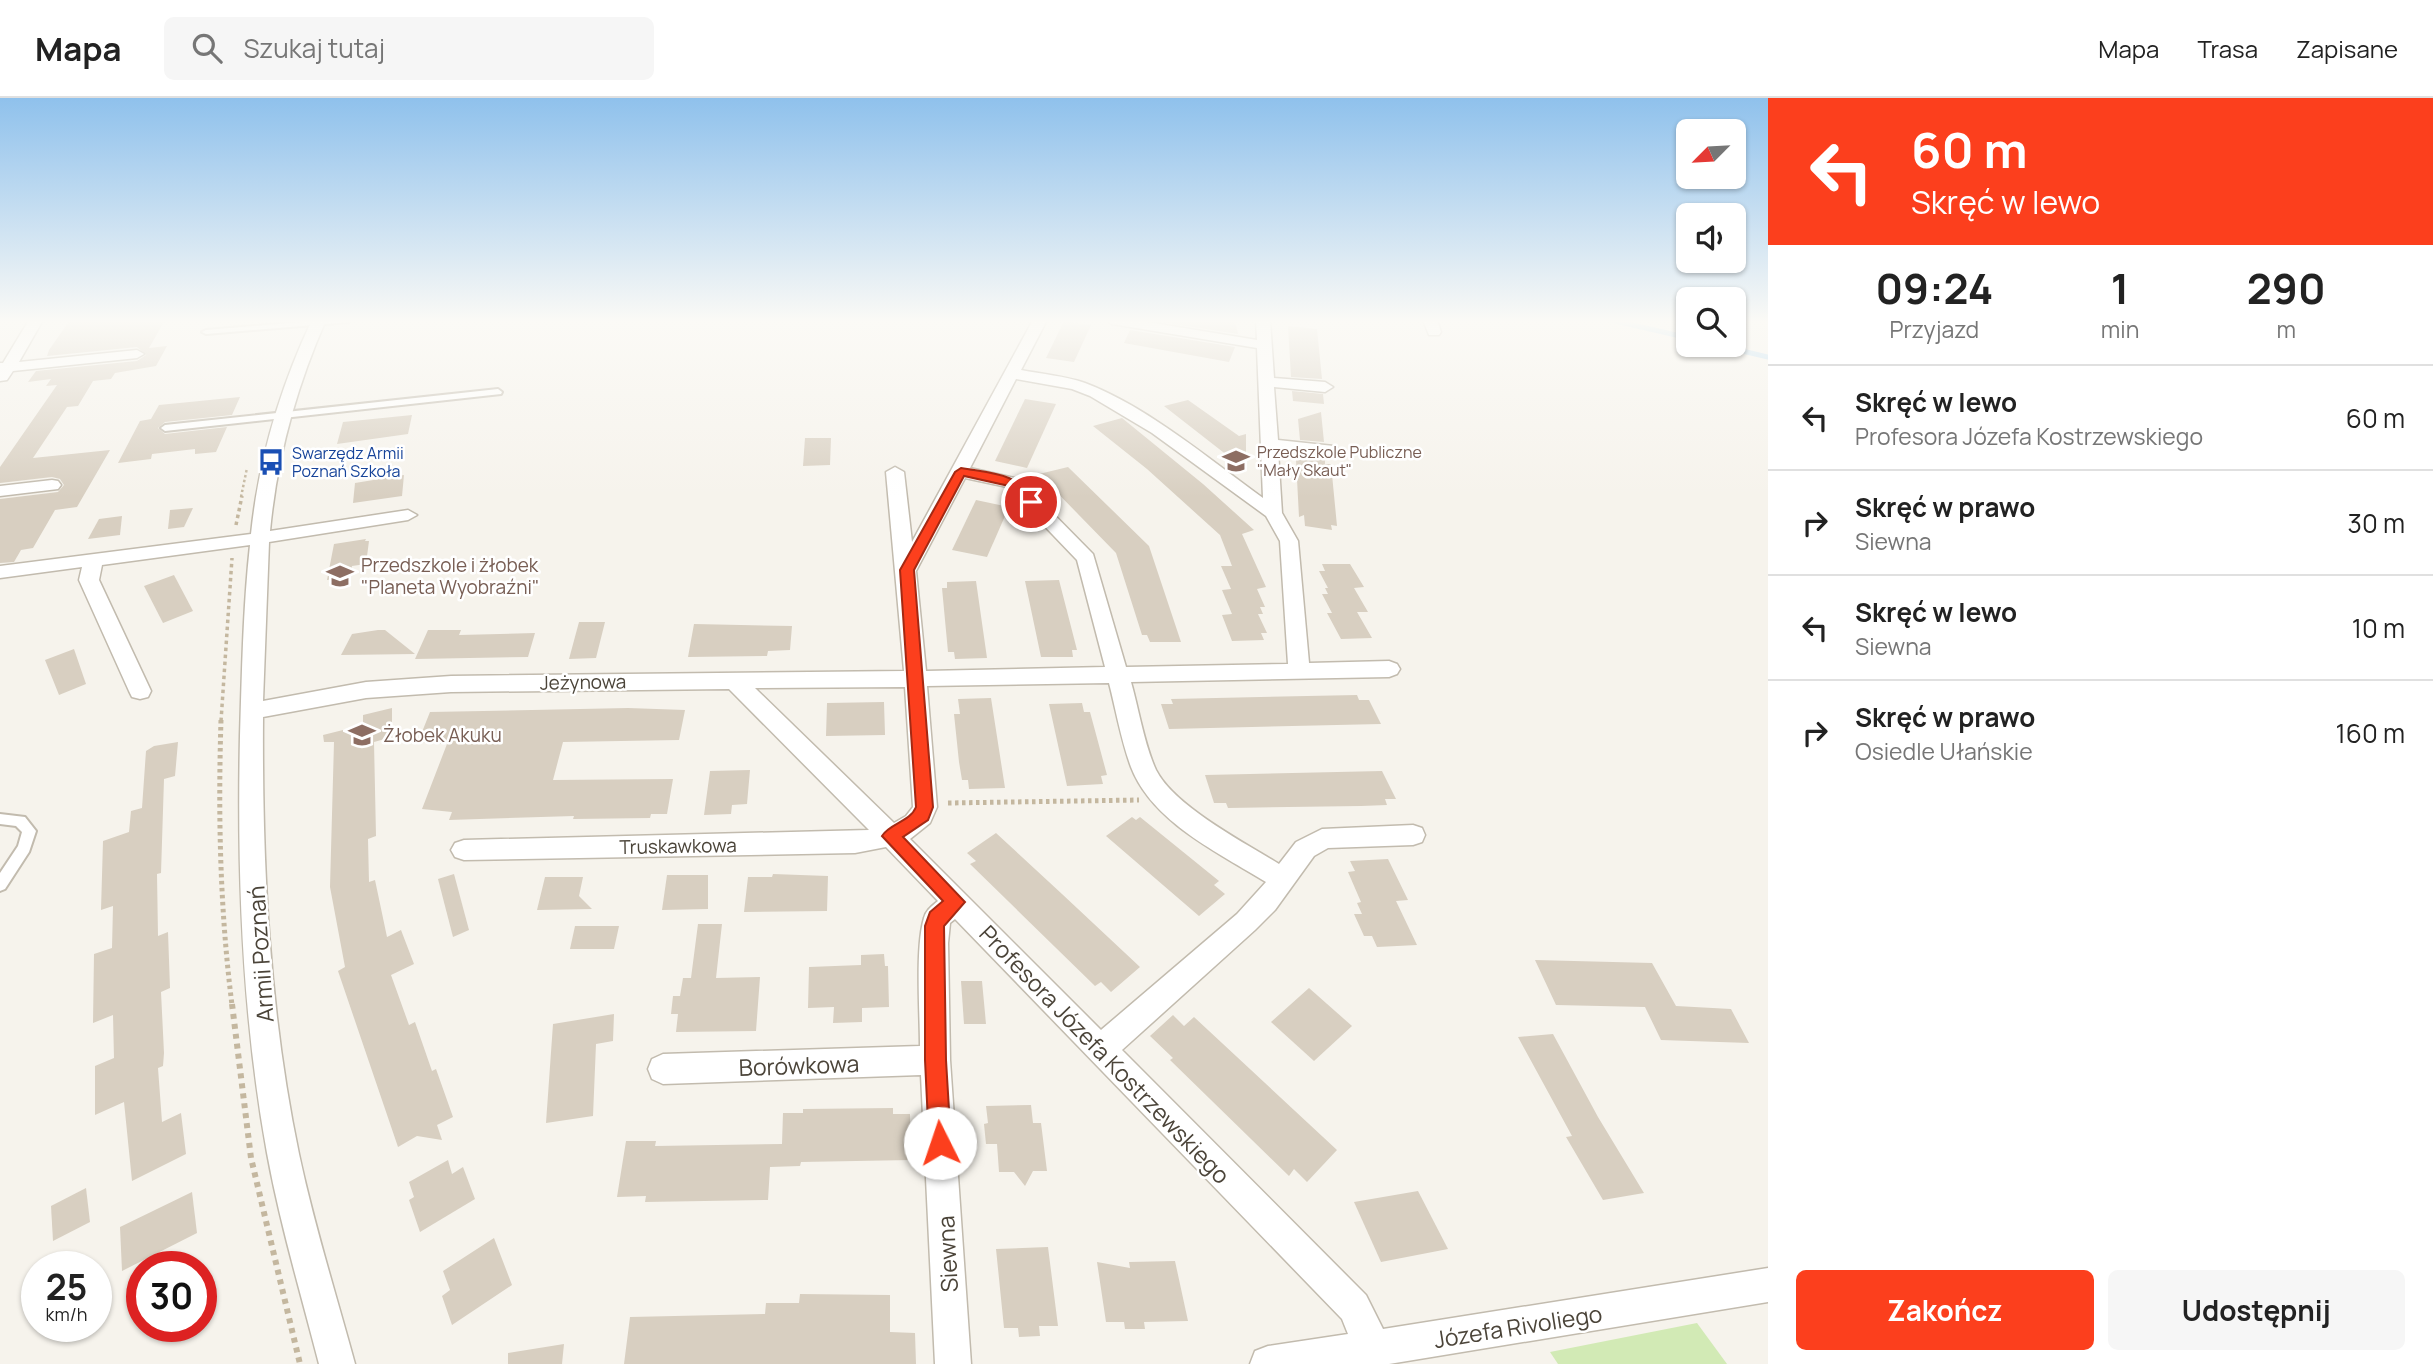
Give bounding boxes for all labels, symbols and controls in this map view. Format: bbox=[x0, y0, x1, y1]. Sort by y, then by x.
search box bbox=[164, 17, 654, 80]
text: Mapa bbox=[35, 26, 122, 71]
icon: search bbox=[188, 29, 226, 67]
text: Szukaj tutaj bbox=[244, 30, 385, 66]
text: Mapa bbox=[2098, 32, 2159, 65]
text: Trasa bbox=[2197, 32, 2258, 65]
text: Zapisane bbox=[2296, 32, 2398, 65]
text: 60 m bbox=[1911, 116, 2028, 183]
north arrow bbox=[1676, 119, 1746, 189]
map controls bbox=[1676, 119, 1746, 357]
icon: left bbox=[1796, 126, 1887, 217]
text: Skręć w lewo bbox=[1911, 180, 2100, 224]
button: sound bbox=[1676, 203, 1746, 273]
text: 09:24 bbox=[1875, 259, 1993, 317]
text: 1 bbox=[2111, 259, 2129, 317]
text: 290 bbox=[2247, 259, 2326, 317]
button: search bbox=[1676, 287, 1746, 357]
text: Przyjazd bbox=[1890, 313, 1979, 345]
text: min bbox=[2101, 313, 2139, 345]
text: m bbox=[2276, 313, 2296, 345]
text: Skręć w lewo bbox=[1855, 384, 2017, 420]
icon: left bbox=[1796, 399, 1834, 437]
text: 60 m bbox=[2346, 400, 2405, 436]
text: Profesora Józefa Kostrzewskiego bbox=[1855, 420, 2203, 452]
place label: Przedszkole Publiczne "Mały Skaut" bbox=[1257, 441, 1422, 481]
place label: Swarzędz Armii Poznań Szkoła bbox=[292, 442, 404, 482]
school or university icon: Przedszkole Publiczne "Mały Skaut" bbox=[1221, 446, 1251, 476]
bus stop icon: Swarzędz Armii Poznań Szkoła bbox=[256, 447, 286, 477]
pin bbox=[1001, 472, 1061, 532]
icon: arrive bbox=[1012, 483, 1050, 521]
text: Skręć w prawo bbox=[1855, 489, 2035, 525]
icon: right bbox=[1796, 504, 1834, 542]
text: 30 m bbox=[2348, 505, 2405, 541]
text: Siewna bbox=[1855, 525, 1932, 557]
place label: Przedszkole i żłobek "Planeta Wyobraźni" bbox=[361, 552, 539, 600]
school or university icon: Przedszkole i żłobek "Planeta Wyobraźni" bbox=[325, 561, 355, 591]
text: Skręć w lewo bbox=[1855, 594, 2017, 630]
icon: left bbox=[1796, 609, 1834, 647]
text: 10 m bbox=[2352, 610, 2405, 646]
text: Siewna bbox=[1855, 630, 1932, 662]
street label: Jeżynowa bbox=[540, 668, 626, 696]
text: Skręć w prawo bbox=[1855, 699, 2035, 735]
icon: right bbox=[1796, 714, 1834, 752]
text: 160 m bbox=[2336, 715, 2405, 751]
school or university icon: Żłobek Akuku bbox=[347, 720, 377, 750]
place label: Żłobek Akuku bbox=[383, 722, 502, 748]
text: Osiedle Ułańskie bbox=[1855, 735, 2033, 767]
street label: Truskawkowa bbox=[619, 832, 737, 860]
street label: Armii Poznań bbox=[239, 885, 281, 1023]
street label: Profesora Józefa Kostrzewskiego bbox=[973, 918, 1237, 1190]
street label: Borówkowa bbox=[738, 1047, 860, 1083]
position arrow bbox=[903, 1106, 977, 1180]
street label: Siewna bbox=[929, 1215, 965, 1293]
speed limit sign: 30 bbox=[126, 1251, 217, 1342]
text: 25 bbox=[46, 1263, 87, 1311]
button: Zakończ bbox=[1796, 1270, 2094, 1350]
button: Udostępnij bbox=[2108, 1270, 2405, 1350]
street label: Józefa Rivoliego bbox=[1432, 1297, 1604, 1355]
text: km/h bbox=[46, 1302, 87, 1326]

